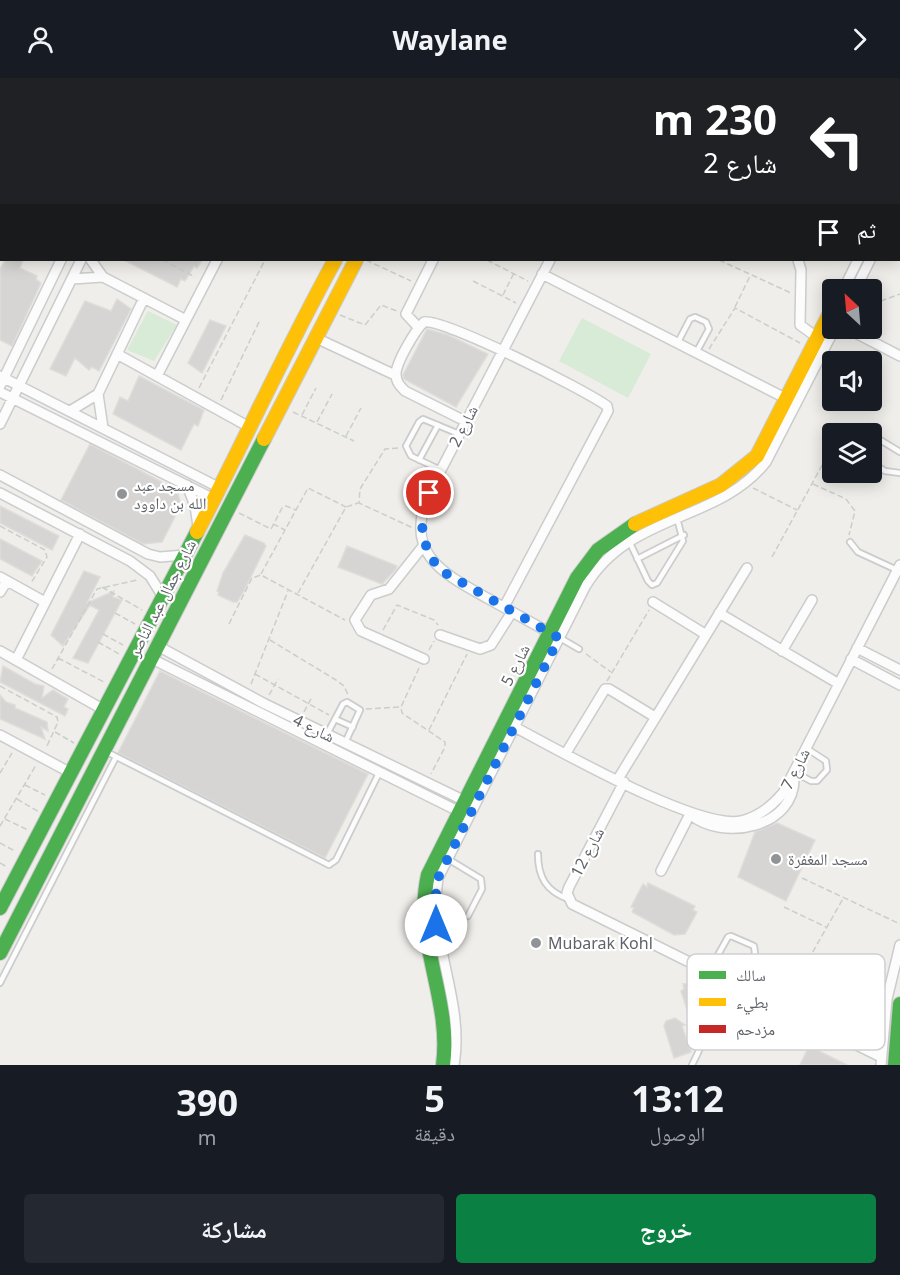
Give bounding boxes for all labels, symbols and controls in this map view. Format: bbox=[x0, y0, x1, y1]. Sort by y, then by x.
text: Waylane bbox=[392, 21, 508, 58]
icon: person bbox=[24, 23, 57, 56]
icon: forward bbox=[843, 23, 876, 56]
text: 230 m bbox=[653, 90, 777, 147]
icon: left bbox=[798, 102, 876, 180]
text: شارع 2 bbox=[703, 144, 777, 181]
text: ثم bbox=[857, 214, 876, 244]
icon: arrive bbox=[812, 216, 845, 249]
north arrow bbox=[822, 279, 882, 339]
map controls bbox=[822, 279, 882, 483]
button: sound bbox=[822, 351, 882, 411]
street label: شارع 2 bbox=[443, 402, 483, 450]
button: layers bbox=[822, 423, 882, 483]
pin bbox=[403, 467, 454, 518]
place label: مسجد عبد الله بن داوود bbox=[134, 474, 206, 514]
icon: arrive bbox=[412, 476, 445, 509]
marker: مسجد عبد الله بن داوود bbox=[115, 487, 129, 501]
street label: شارع جمال عبد الناصر bbox=[123, 536, 201, 661]
street label: شارع 5 bbox=[495, 641, 535, 689]
street label: شارع 4 bbox=[290, 709, 338, 747]
street label: شارع 7 bbox=[775, 745, 815, 793]
street label: شارع 12 bbox=[565, 823, 609, 881]
place label: مسجد المغفرة bbox=[788, 848, 868, 870]
marker: مسجد المغفرة bbox=[769, 852, 783, 866]
position arrow bbox=[404, 893, 468, 957]
place label: Mubarak Kohl bbox=[548, 932, 653, 954]
marker: Mubarak Kohl bbox=[529, 936, 543, 950]
legend bbox=[687, 954, 885, 1050]
text: سالك bbox=[736, 964, 766, 986]
text: بطيء bbox=[736, 991, 768, 1015]
text: مزدحم bbox=[736, 1018, 775, 1040]
text: 5 bbox=[424, 1074, 445, 1123]
text: 13:12 bbox=[631, 1074, 724, 1123]
text: 390 bbox=[176, 1078, 238, 1127]
text: دقيقة bbox=[414, 1120, 455, 1147]
text: الوصول bbox=[650, 1120, 705, 1147]
text: m bbox=[198, 1124, 217, 1151]
button: مشاركة bbox=[24, 1194, 444, 1263]
button: خروج bbox=[456, 1194, 876, 1263]

